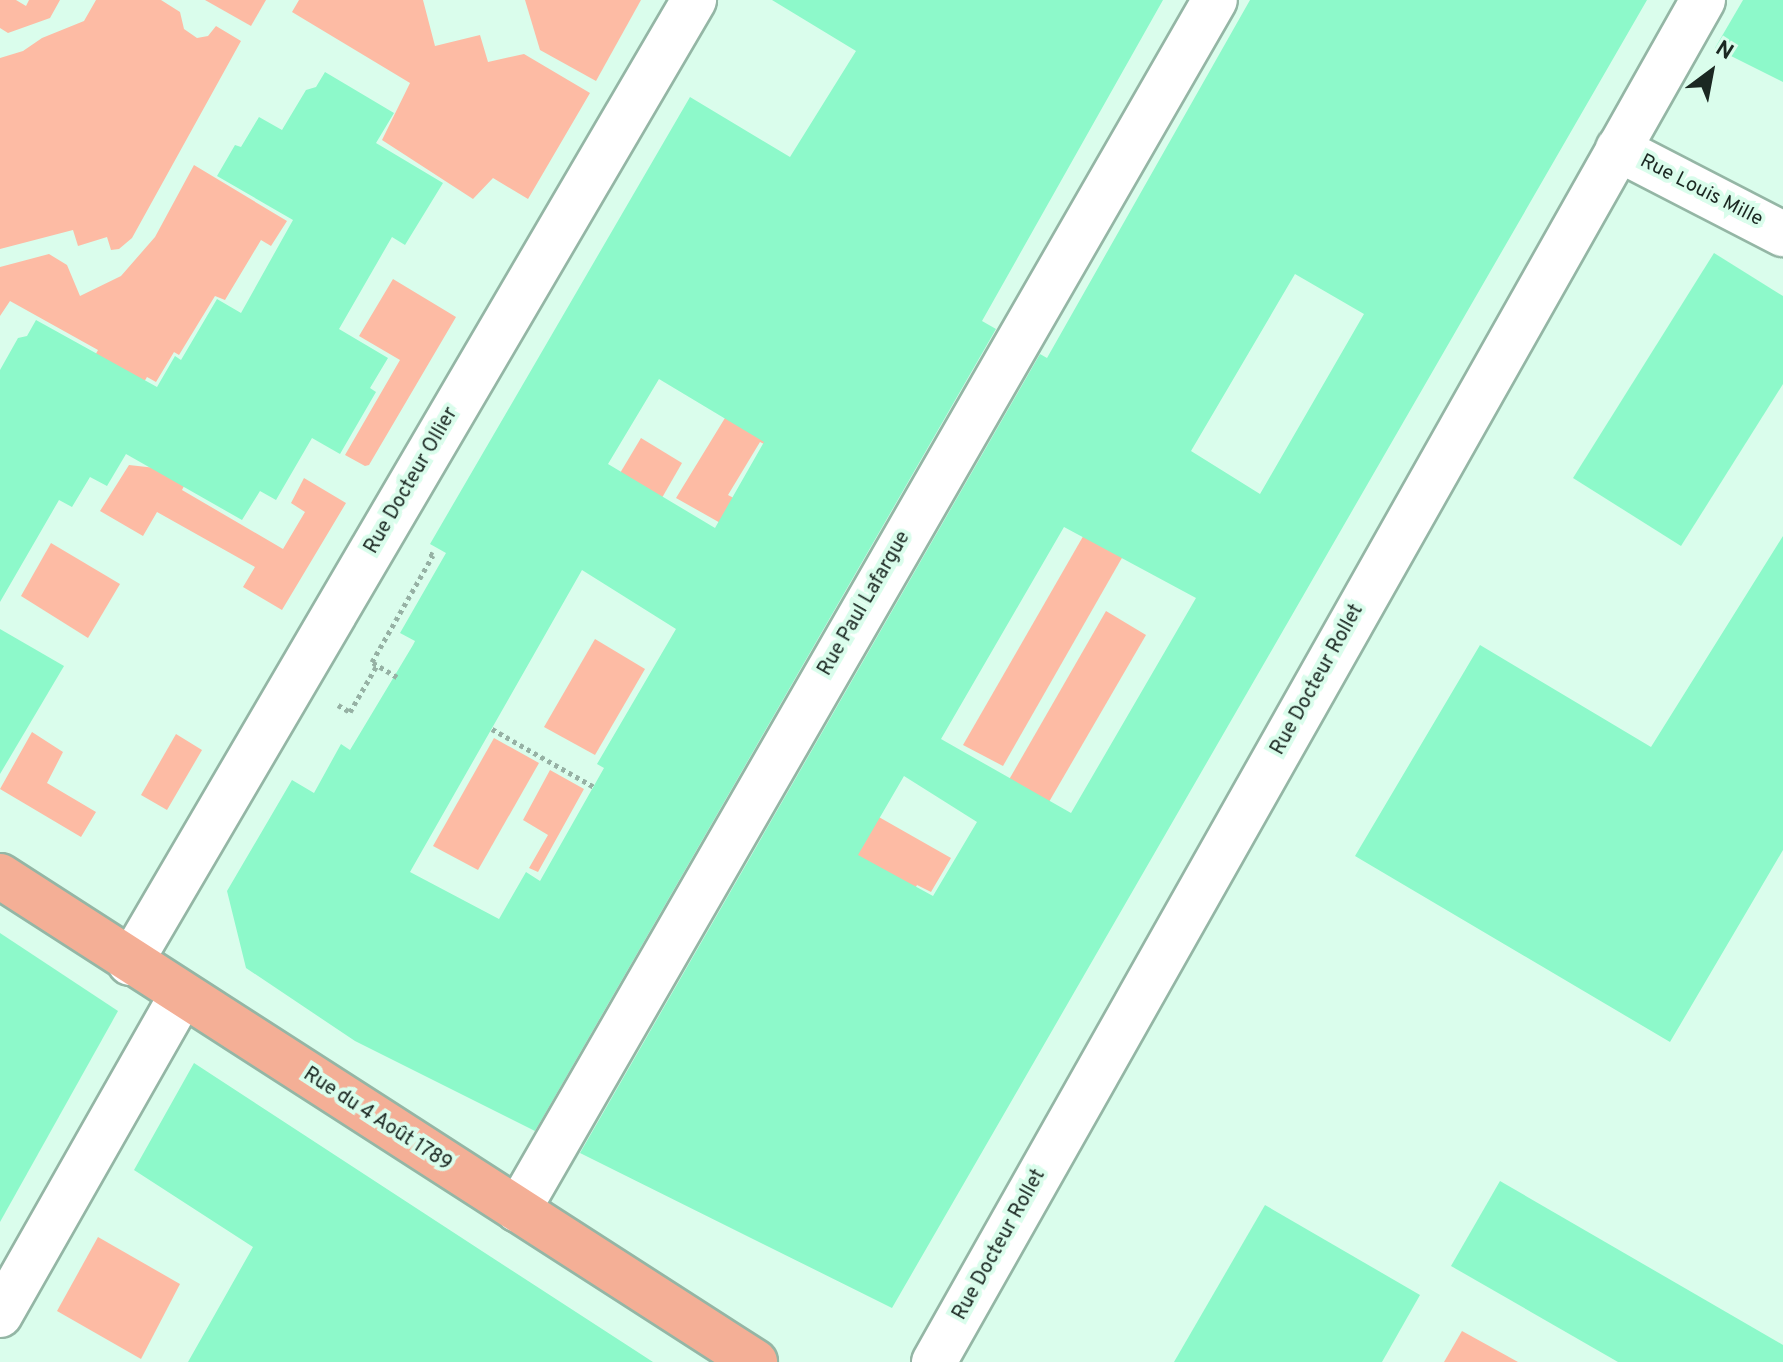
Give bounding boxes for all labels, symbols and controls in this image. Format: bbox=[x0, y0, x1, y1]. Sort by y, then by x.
north arrow bbox=[1671, 32, 1751, 112]
text: N bbox=[1710, 36, 1738, 67]
street label: Rue Louis Mille bbox=[1636, 150, 1766, 232]
street label: Rue Docteur Ollier bbox=[360, 403, 464, 559]
street label: Rue Paul Lafargue bbox=[814, 527, 916, 681]
street label: Rue Docteur Rollet bbox=[1267, 600, 1369, 760]
street label: Rue du 4 Août 1789 bbox=[298, 1063, 456, 1177]
street label: Rue Docteur Rollet bbox=[949, 1165, 1051, 1325]

